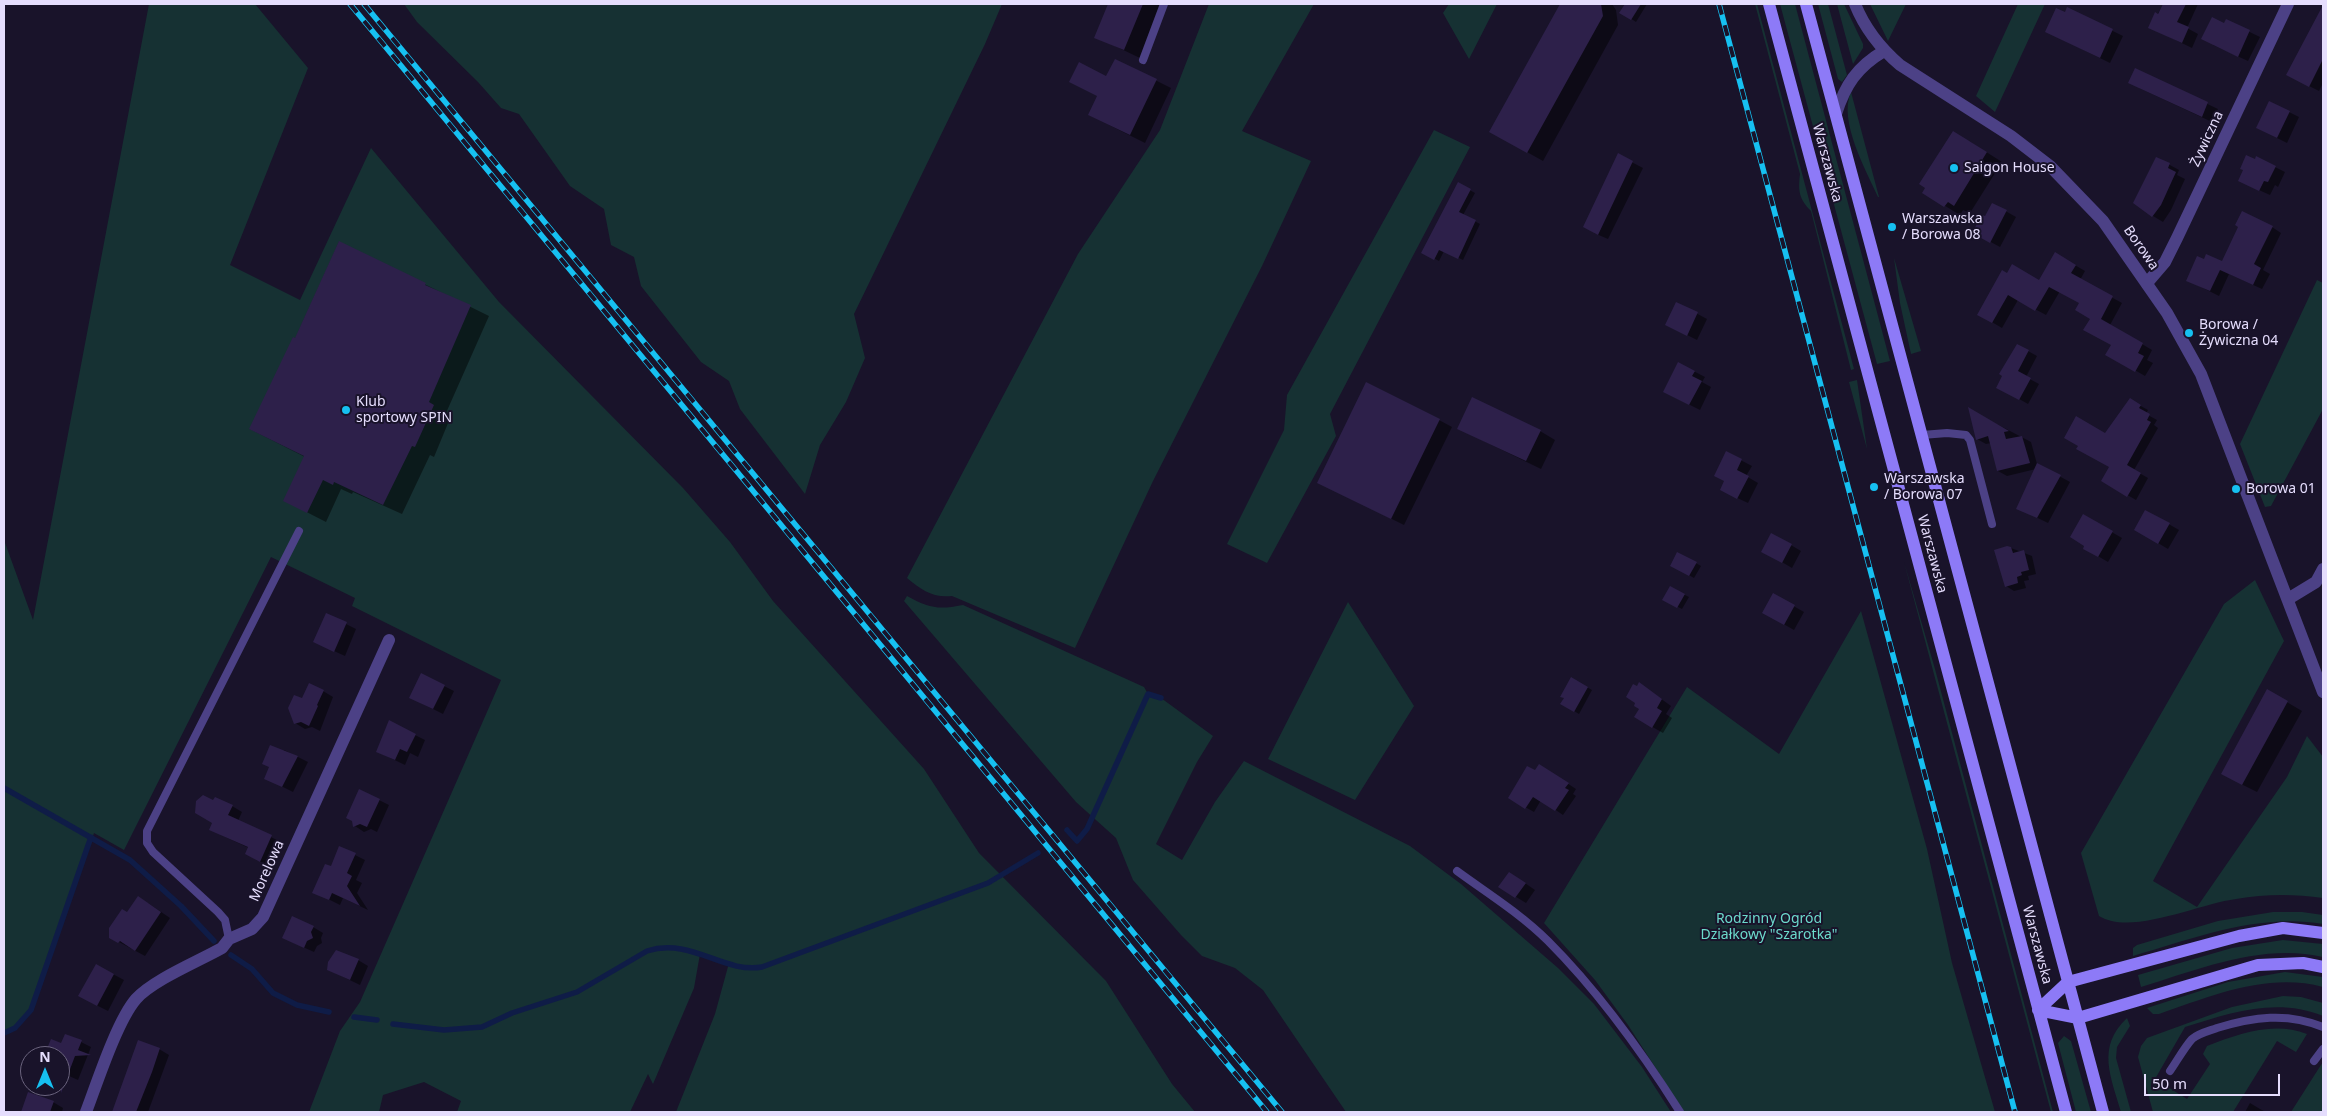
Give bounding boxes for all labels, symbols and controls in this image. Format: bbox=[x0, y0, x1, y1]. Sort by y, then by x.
street label: Żywiczna bbox=[2187, 108, 2227, 170]
street label: Warszawska bbox=[1808, 122, 1846, 204]
place label: Saigon House bbox=[1964, 160, 2055, 176]
marker: Saigon House bbox=[1948, 162, 1960, 174]
place label: Warszawska / Borowa 08 bbox=[1902, 211, 1983, 243]
marker: Warszawska / Borowa 08 bbox=[1886, 221, 1898, 233]
street label: Borowa bbox=[2120, 223, 2162, 273]
place label: Borowa / Żywiczna 04 bbox=[2199, 317, 2278, 350]
marker: Borowa / Żywiczna 04 bbox=[2183, 327, 2195, 339]
place label: Klub sportowy SPIN bbox=[356, 394, 452, 427]
marker: Klub sportowy SPIN bbox=[340, 404, 352, 416]
place label: Warszawska / Borowa 07 bbox=[1884, 471, 1965, 504]
marker: Warszawska / Borowa 07 bbox=[1868, 481, 1880, 493]
place label: Borowa 01 bbox=[2246, 481, 2316, 497]
marker: Borowa 01 bbox=[2230, 483, 2242, 495]
street label: Warszawska bbox=[1913, 513, 1951, 595]
street label: Morelowa bbox=[246, 838, 288, 904]
street label: Warszawska bbox=[2018, 904, 2056, 986]
park label: Rodzinny Ogród Działkowy "Szarotka" bbox=[1700, 911, 1838, 944]
north arrow bbox=[20, 1046, 70, 1096]
text: N bbox=[39, 1047, 51, 1066]
scale bar bbox=[2147, 1064, 2283, 1096]
text: 50 m bbox=[2152, 1073, 2187, 1093]

